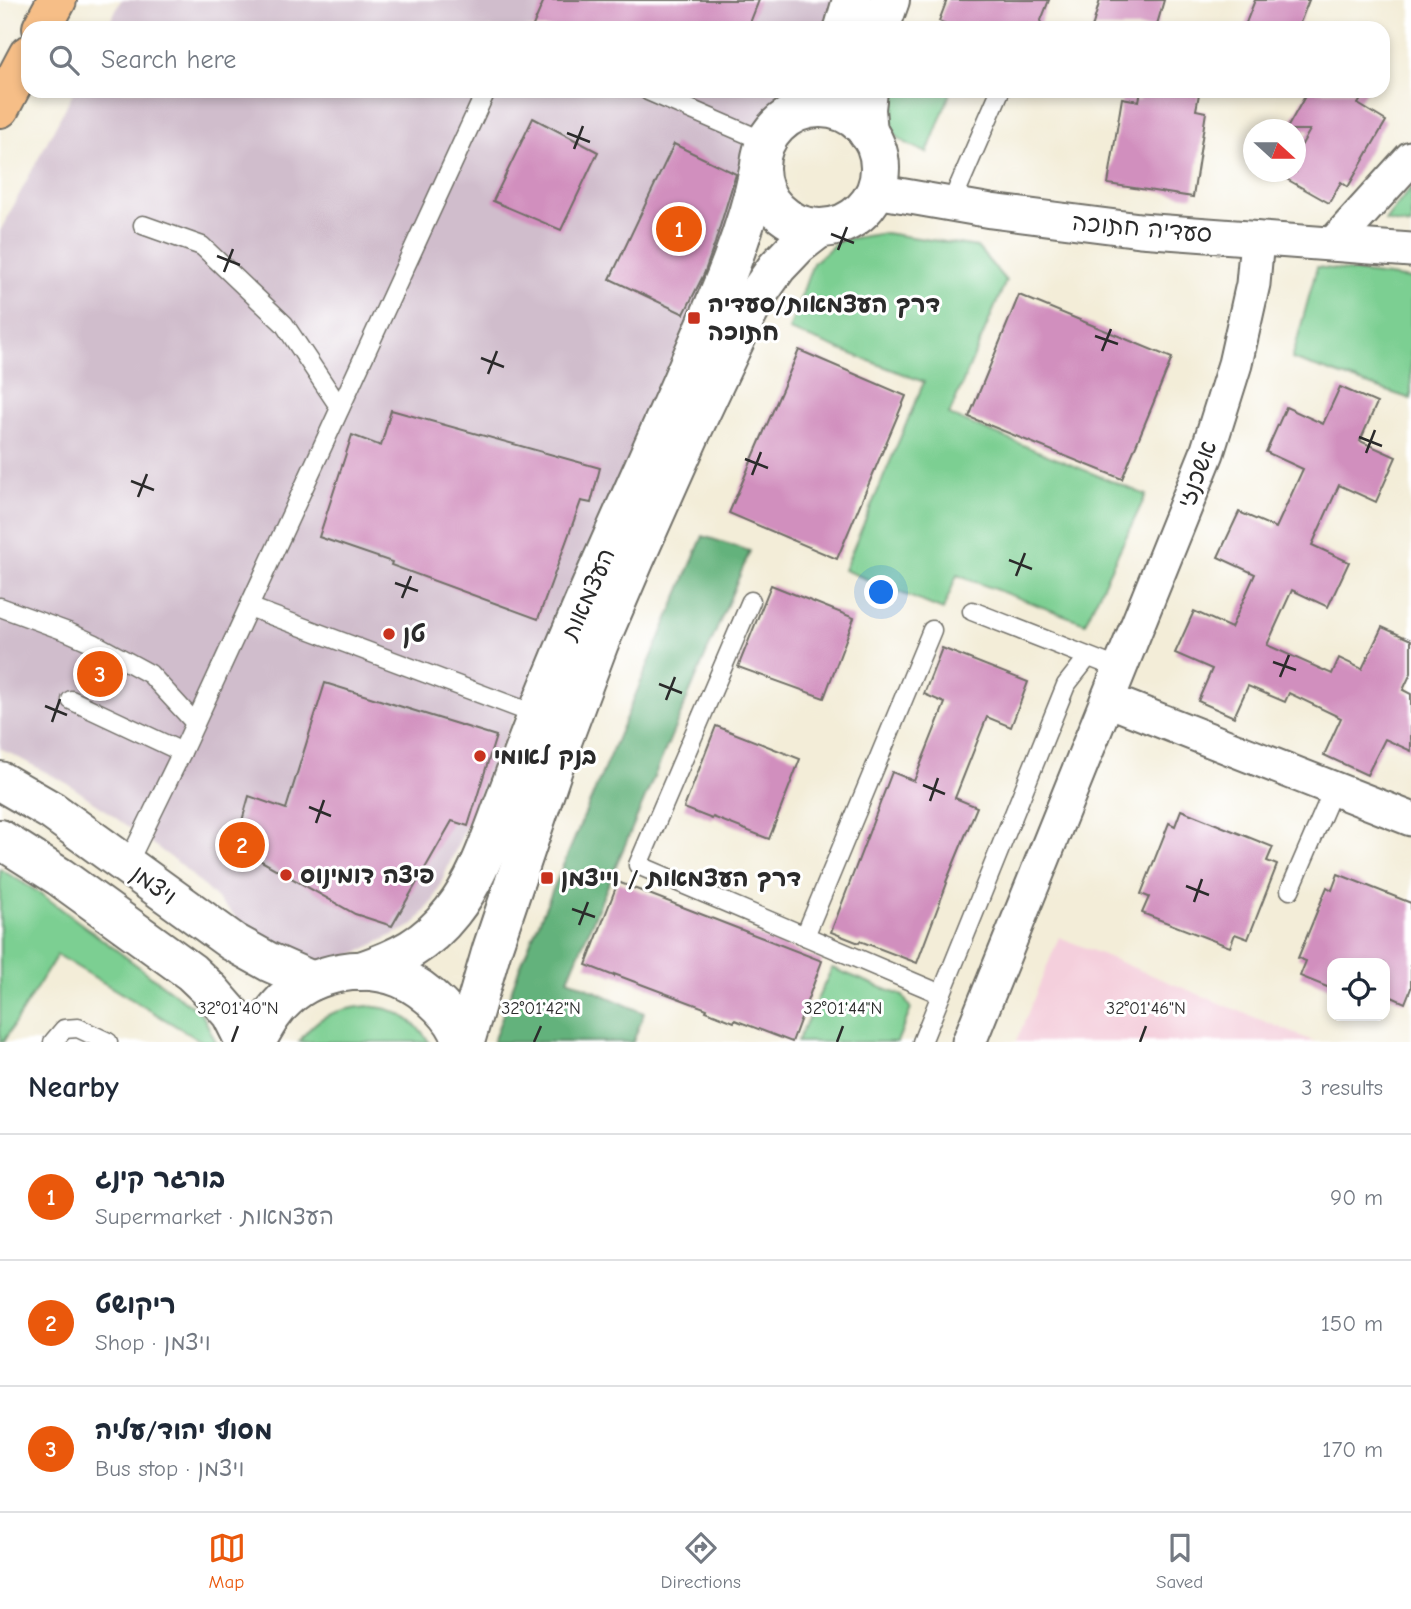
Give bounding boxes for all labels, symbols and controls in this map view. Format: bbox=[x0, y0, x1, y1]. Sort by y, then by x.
search box bbox=[21, 21, 1390, 98]
icon: search bbox=[45, 41, 83, 79]
text: Search here bbox=[101, 45, 236, 75]
north arrow bbox=[1243, 119, 1306, 182]
pin: 1 bbox=[656, 203, 702, 255]
street label: סעדיה חתוכה bbox=[1071, 208, 1213, 248]
place label: דרך העצמאות/סעדיה חתוכה bbox=[708, 290, 940, 346]
marker: דרך העצמאות/סעדיה חתוכה bbox=[686, 310, 702, 326]
street label: אשכנזי bbox=[1171, 436, 1223, 512]
street label: העצמאות bbox=[555, 544, 621, 646]
your location bbox=[864, 575, 898, 609]
place label: טן bbox=[403, 620, 426, 649]
marker: טן bbox=[381, 626, 397, 642]
pin: 3 bbox=[77, 648, 123, 700]
place label: בנק לאומי bbox=[494, 742, 597, 770]
marker: בנק לאומי bbox=[472, 748, 488, 764]
pin: 2 bbox=[219, 819, 265, 871]
street label: ויצמן bbox=[125, 859, 182, 912]
place label: פיצה דומינוס bbox=[300, 861, 435, 889]
place label: דרך העצמאות / וייצמן bbox=[561, 864, 801, 893]
marker: פיצה דומינוס bbox=[278, 867, 294, 883]
marker: דרך העצמאות / וייצמן bbox=[539, 870, 555, 886]
map controls bbox=[1327, 958, 1390, 1021]
button: locate bbox=[1327, 958, 1390, 1021]
text: 32°01'40"N bbox=[197, 998, 279, 1019]
text: 32°01'42"N bbox=[501, 998, 581, 1019]
text: 32°01'44"N bbox=[804, 998, 882, 1019]
text: 32°01'46"N bbox=[1106, 998, 1186, 1019]
text: Nearby bbox=[28, 1070, 119, 1105]
text: 3 results bbox=[1301, 1074, 1383, 1101]
text: בורגר קינג bbox=[95, 1164, 225, 1194]
text: 1 bbox=[46, 1184, 56, 1211]
text: 90 m bbox=[1330, 1184, 1383, 1211]
text: Supermarket · העצמאות bbox=[95, 1203, 334, 1230]
text: ריקושט bbox=[95, 1290, 176, 1320]
text: 2 bbox=[45, 1310, 57, 1337]
text: 150 m bbox=[1321, 1310, 1383, 1337]
text: Shop · ויצמן bbox=[95, 1329, 211, 1356]
text: מסוף יהוד/עליה bbox=[95, 1416, 273, 1446]
text: 3 bbox=[45, 1436, 57, 1463]
text: 170 m bbox=[1322, 1436, 1383, 1463]
text: Bus stop · ויצמן bbox=[95, 1455, 245, 1482]
tab: Map bbox=[208, 1529, 246, 1593]
tab: Directions bbox=[661, 1529, 741, 1593]
tab: Saved bbox=[1156, 1529, 1203, 1593]

